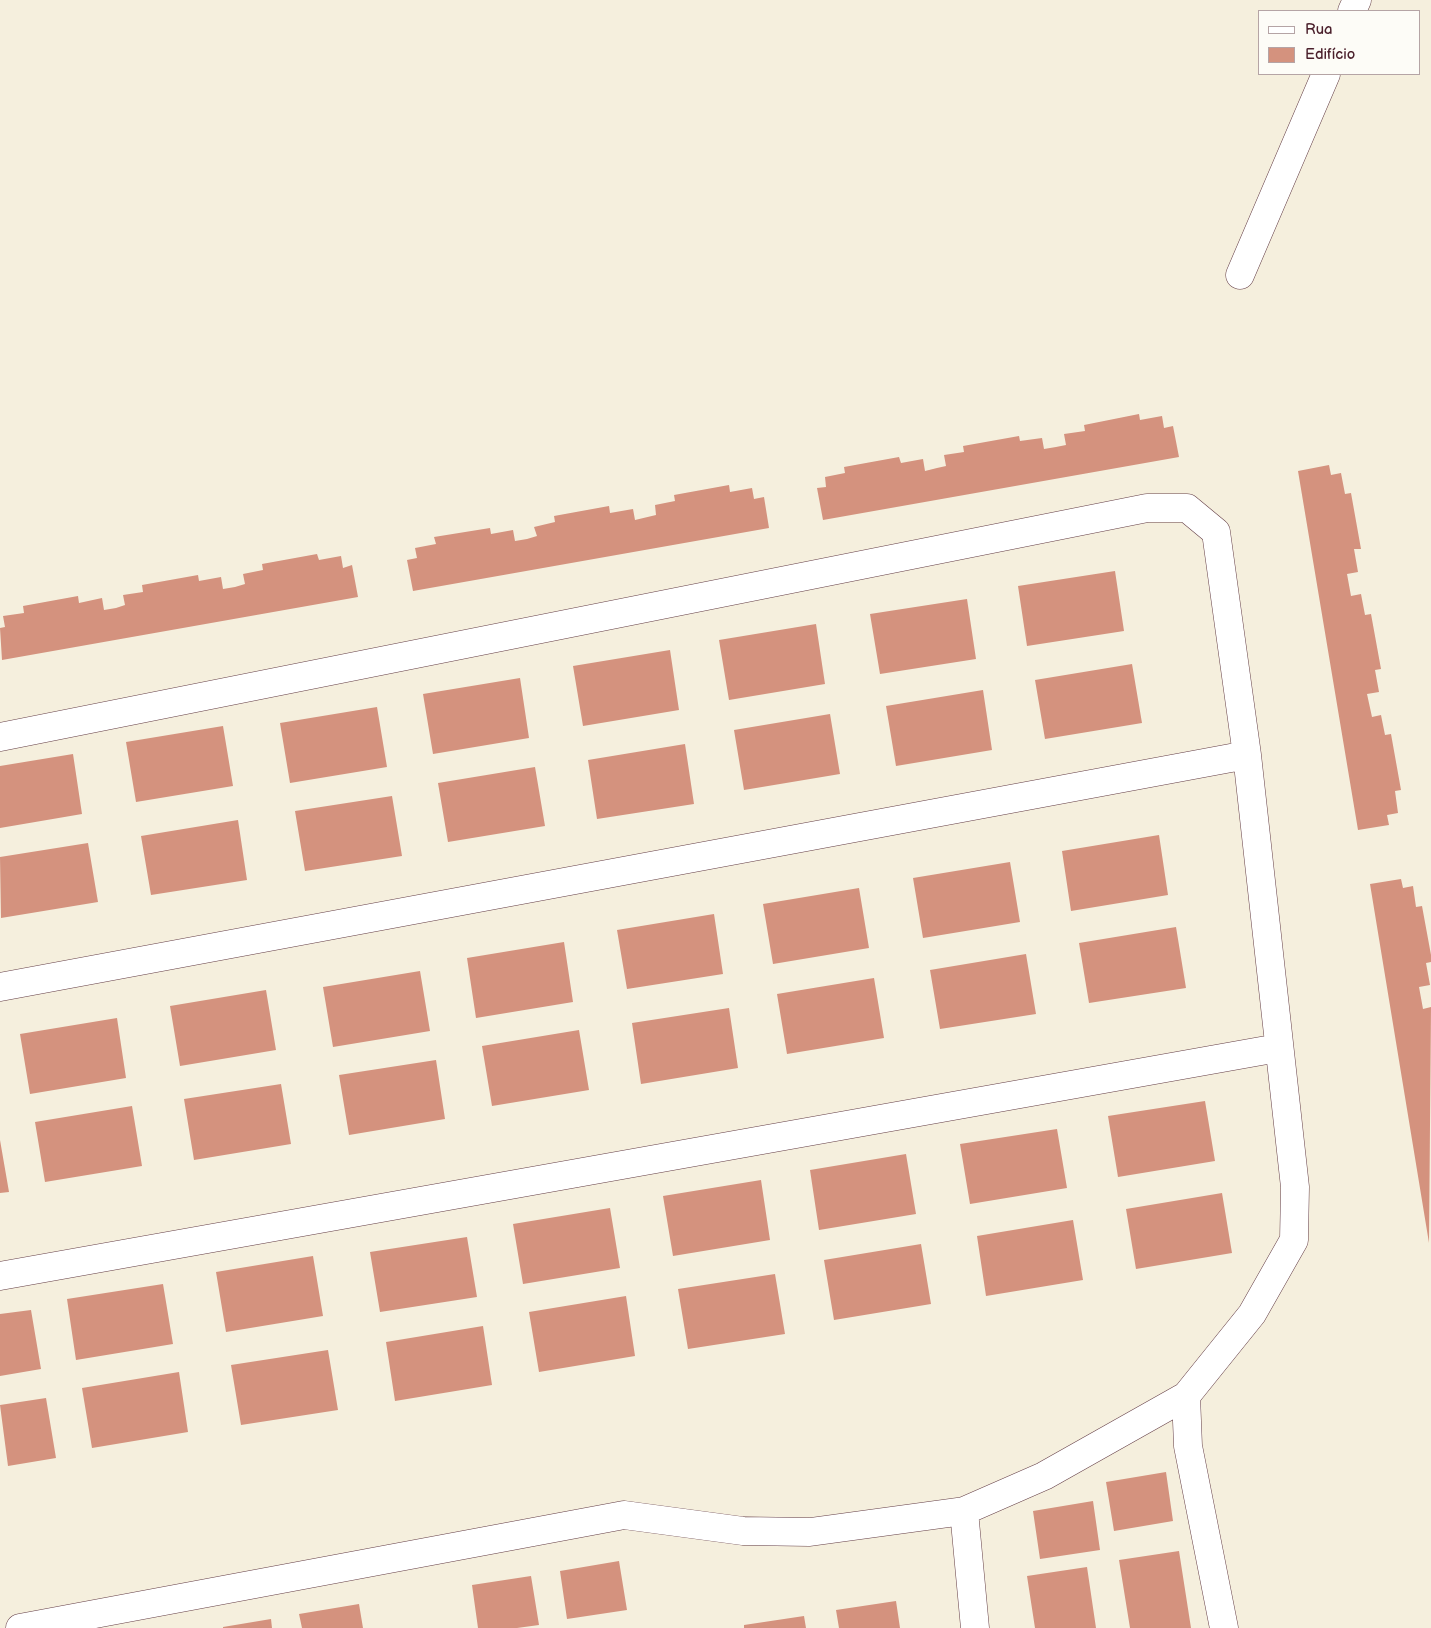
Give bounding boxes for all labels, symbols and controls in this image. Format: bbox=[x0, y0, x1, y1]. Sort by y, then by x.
legend bbox=[1258, 10, 1421, 75]
text: Rua bbox=[1305, 20, 1333, 39]
text: Edifício bbox=[1305, 45, 1355, 64]

